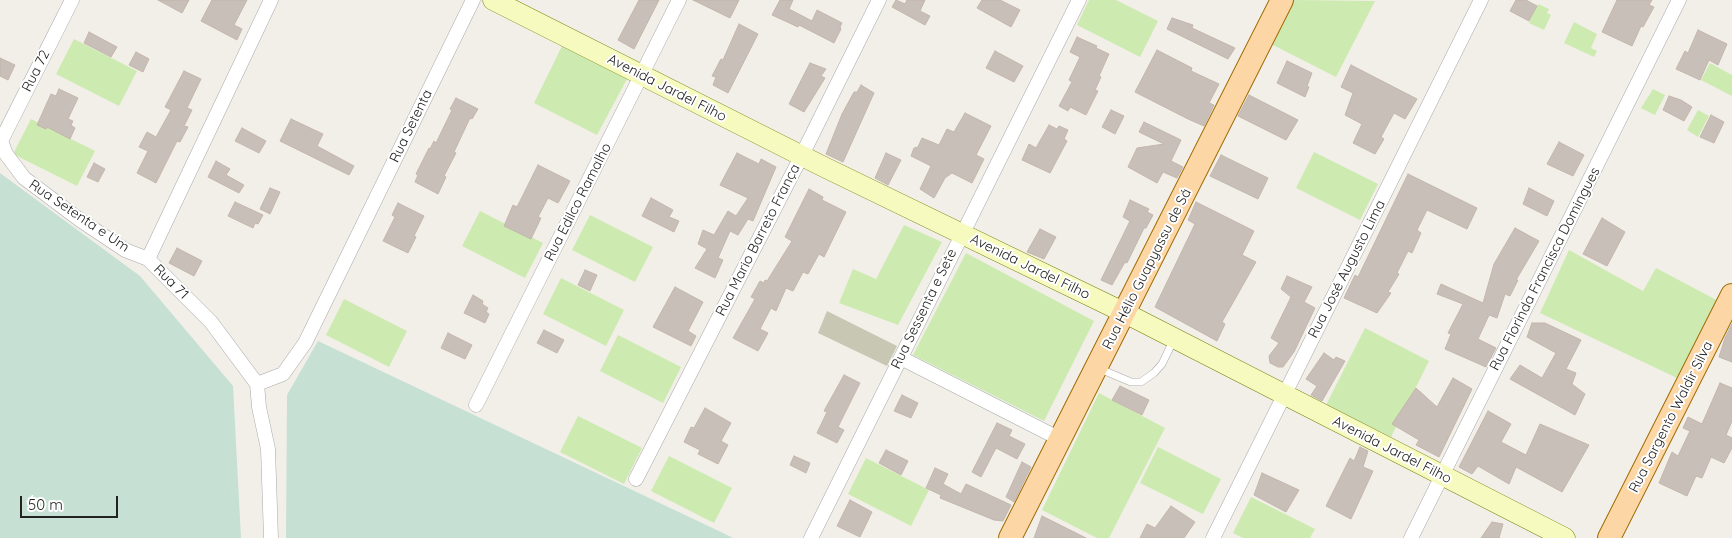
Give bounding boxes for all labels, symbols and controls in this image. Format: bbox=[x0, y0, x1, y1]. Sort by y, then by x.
street label: Rua 72 bbox=[18, 47, 54, 95]
street label: Avenida Jardel Filho bbox=[605, 51, 729, 125]
street label: Rua Setenta bbox=[386, 87, 436, 165]
street label: Rua Edilco Ramalho bbox=[541, 140, 615, 264]
street label: Rua Mario Barreto França bbox=[712, 161, 804, 319]
street label: Rua Florinda Francisca Domingues bbox=[1486, 165, 1604, 373]
street label: Rua Setenta e Um bbox=[26, 176, 132, 256]
street label: Rua Hélio Guapyassu de Sá bbox=[1099, 186, 1195, 352]
street label: Rua José Augusto Lima bbox=[1305, 197, 1389, 341]
street label: Avenida Jardel Filho bbox=[967, 231, 1093, 303]
street label: Rua Sessenta e Sete bbox=[888, 246, 960, 372]
street label: Rua 71 bbox=[150, 261, 192, 303]
street label: Rua Sargento Waldir Silva bbox=[1625, 338, 1717, 496]
street label: Avenida Jardel Filho bbox=[1330, 413, 1454, 487]
scale bar bbox=[22, 486, 120, 518]
text: 50 m bbox=[28, 495, 63, 514]

